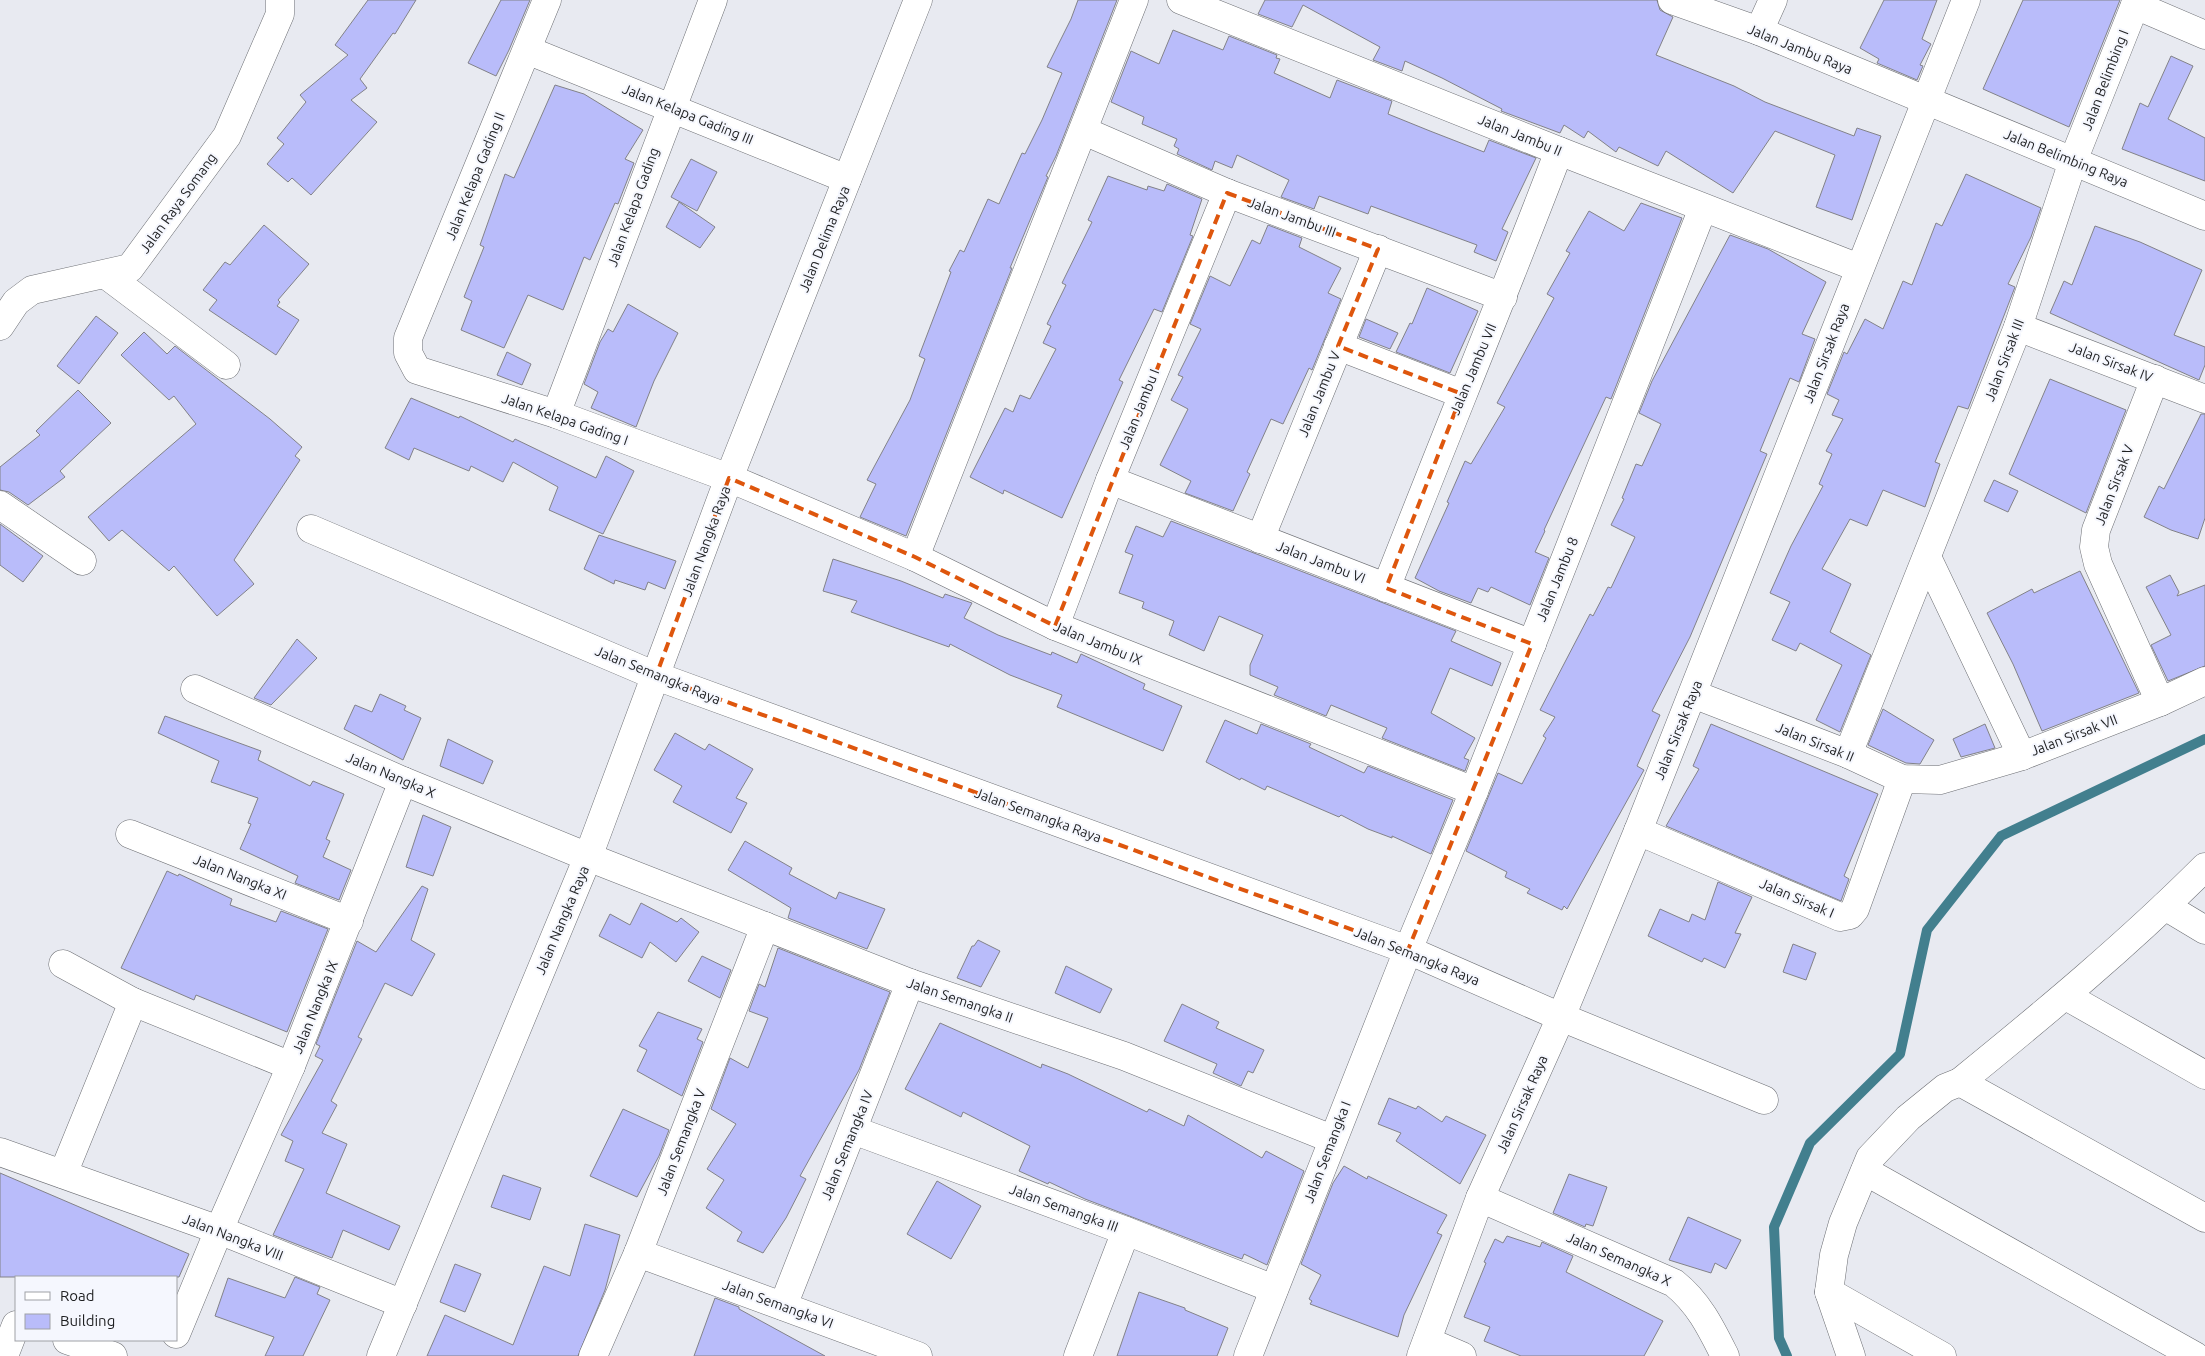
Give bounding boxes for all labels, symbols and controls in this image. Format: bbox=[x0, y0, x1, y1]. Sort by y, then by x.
street label: Jalan Jambu Raya bbox=[1745, 21, 1855, 77]
street label: Jalan Belimbing I bbox=[2078, 27, 2132, 133]
street label: Jalan Kelapa Gading III bbox=[620, 80, 756, 148]
street label: Jalan Kelapa Gading II bbox=[442, 110, 508, 242]
street label: Jalan Jambu II bbox=[1476, 111, 1564, 159]
street label: Jalan Belimbing Raya bbox=[2002, 126, 2130, 190]
street label: Jalan Kelapa Gading bbox=[604, 145, 662, 269]
street label: Jalan Raya Somang bbox=[136, 150, 220, 256]
street label: Jalan Delima Raya bbox=[795, 184, 853, 294]
street label: Jalan Jambu III bbox=[1246, 194, 1338, 240]
street label: Jalan Sirsak Raya bbox=[1800, 301, 1852, 405]
street label: Jalan Sirsak III bbox=[1981, 317, 2027, 403]
street label: Jalan Jambu VII bbox=[1447, 321, 1499, 417]
street label: Jalan Sirsak IV bbox=[2067, 339, 2155, 385]
street label: Jalan Jambu V bbox=[1295, 349, 1343, 439]
street label: Jalan Jambu I bbox=[1116, 366, 1162, 452]
street label: Jalan Kelapa Gading I bbox=[500, 390, 630, 448]
street label: Jalan Sirsak V bbox=[2091, 443, 2137, 527]
street label: Jalan Nangka Raya bbox=[679, 483, 733, 599]
street label: Jalan Jambu 8 bbox=[1533, 534, 1581, 624]
street label: Jalan Jambu VI bbox=[1274, 538, 1368, 586]
street label: Jalan Jambu IX bbox=[1051, 618, 1145, 668]
street label: Jalan Semangka Raya bbox=[593, 643, 723, 707]
street label: Jalan Sirsak Raya bbox=[1651, 678, 1705, 782]
street label: Jalan Sirsak VII bbox=[2028, 711, 2120, 759]
street label: Jalan Sirsak II bbox=[1774, 719, 1856, 765]
street label: Jalan Nangka X bbox=[344, 749, 438, 801]
street label: Jalan Semangka Raya bbox=[972, 785, 1104, 845]
street label: Jalan Nangka XI bbox=[191, 851, 289, 903]
street label: Jalan Nangka Raya bbox=[532, 863, 592, 977]
street label: Jalan Sirsak I bbox=[1757, 875, 1837, 921]
street label: Jalan Semangka Raya bbox=[1352, 924, 1482, 988]
street label: Jalan Nangka IX bbox=[289, 958, 341, 1056]
street label: Jalan Semangka II bbox=[905, 974, 1015, 1026]
street label: Jalan Sirsak Raya bbox=[1493, 1053, 1551, 1155]
street label: Jalan Semangka V bbox=[653, 1086, 709, 1198]
street label: Jalan Semangka IV bbox=[818, 1088, 876, 1202]
street label: Jalan Semangka I bbox=[1300, 1099, 1354, 1205]
street label: Jalan Semangka III bbox=[1007, 1181, 1121, 1235]
street label: Jalan Nangka VIII bbox=[180, 1210, 286, 1264]
street label: Jalan Semangka X bbox=[1564, 1229, 1674, 1289]
legend bbox=[15, 1276, 178, 1341]
street label: Jalan Semangka VI bbox=[721, 1277, 835, 1331]
text: Road bbox=[60, 1287, 95, 1304]
text: Building bbox=[60, 1312, 115, 1329]

